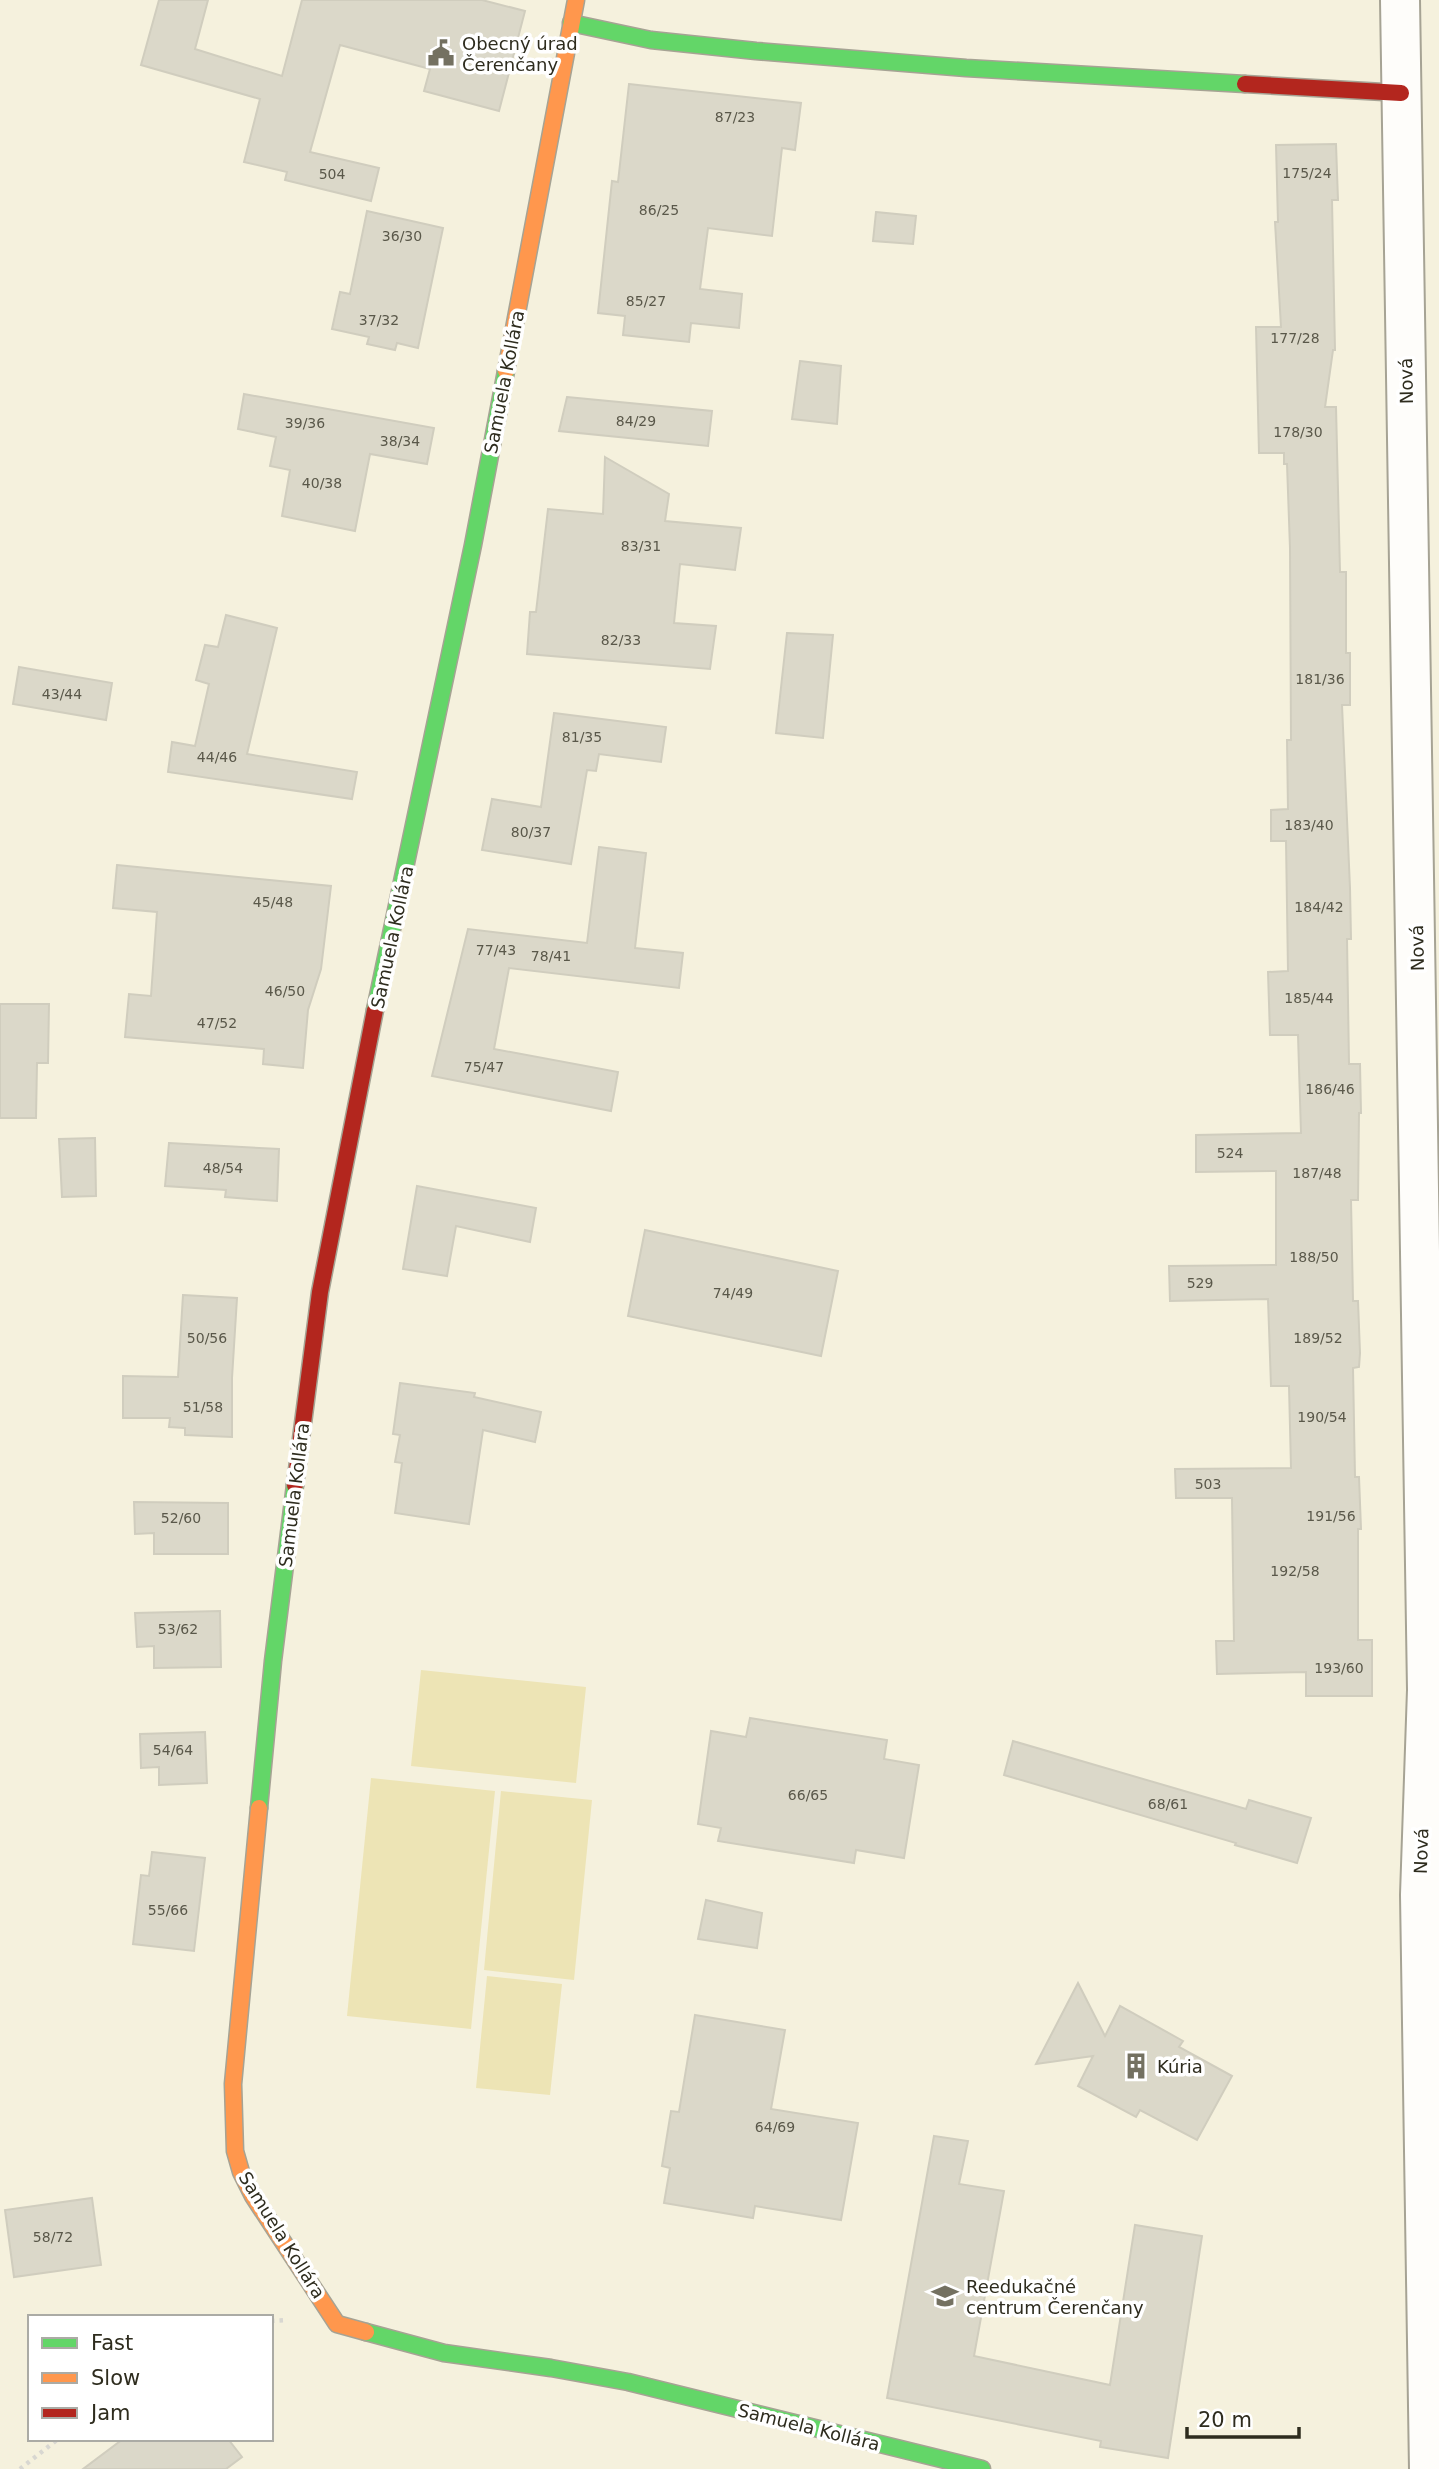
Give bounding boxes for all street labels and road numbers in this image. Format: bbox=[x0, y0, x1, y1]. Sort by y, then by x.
street label: Samuela Kollára bbox=[480, 309, 528, 455]
street label: Nová bbox=[1395, 358, 1417, 404]
street label: Samuela Kollára bbox=[367, 864, 417, 1010]
street label: Nová bbox=[1406, 925, 1428, 971]
street label: Samuela Kollára bbox=[275, 1421, 313, 1569]
street label: Nová bbox=[1410, 1828, 1432, 1874]
street label: Samuela Kollára bbox=[235, 2168, 329, 2302]
street label: Samuela Kollára bbox=[736, 2399, 882, 2455]

